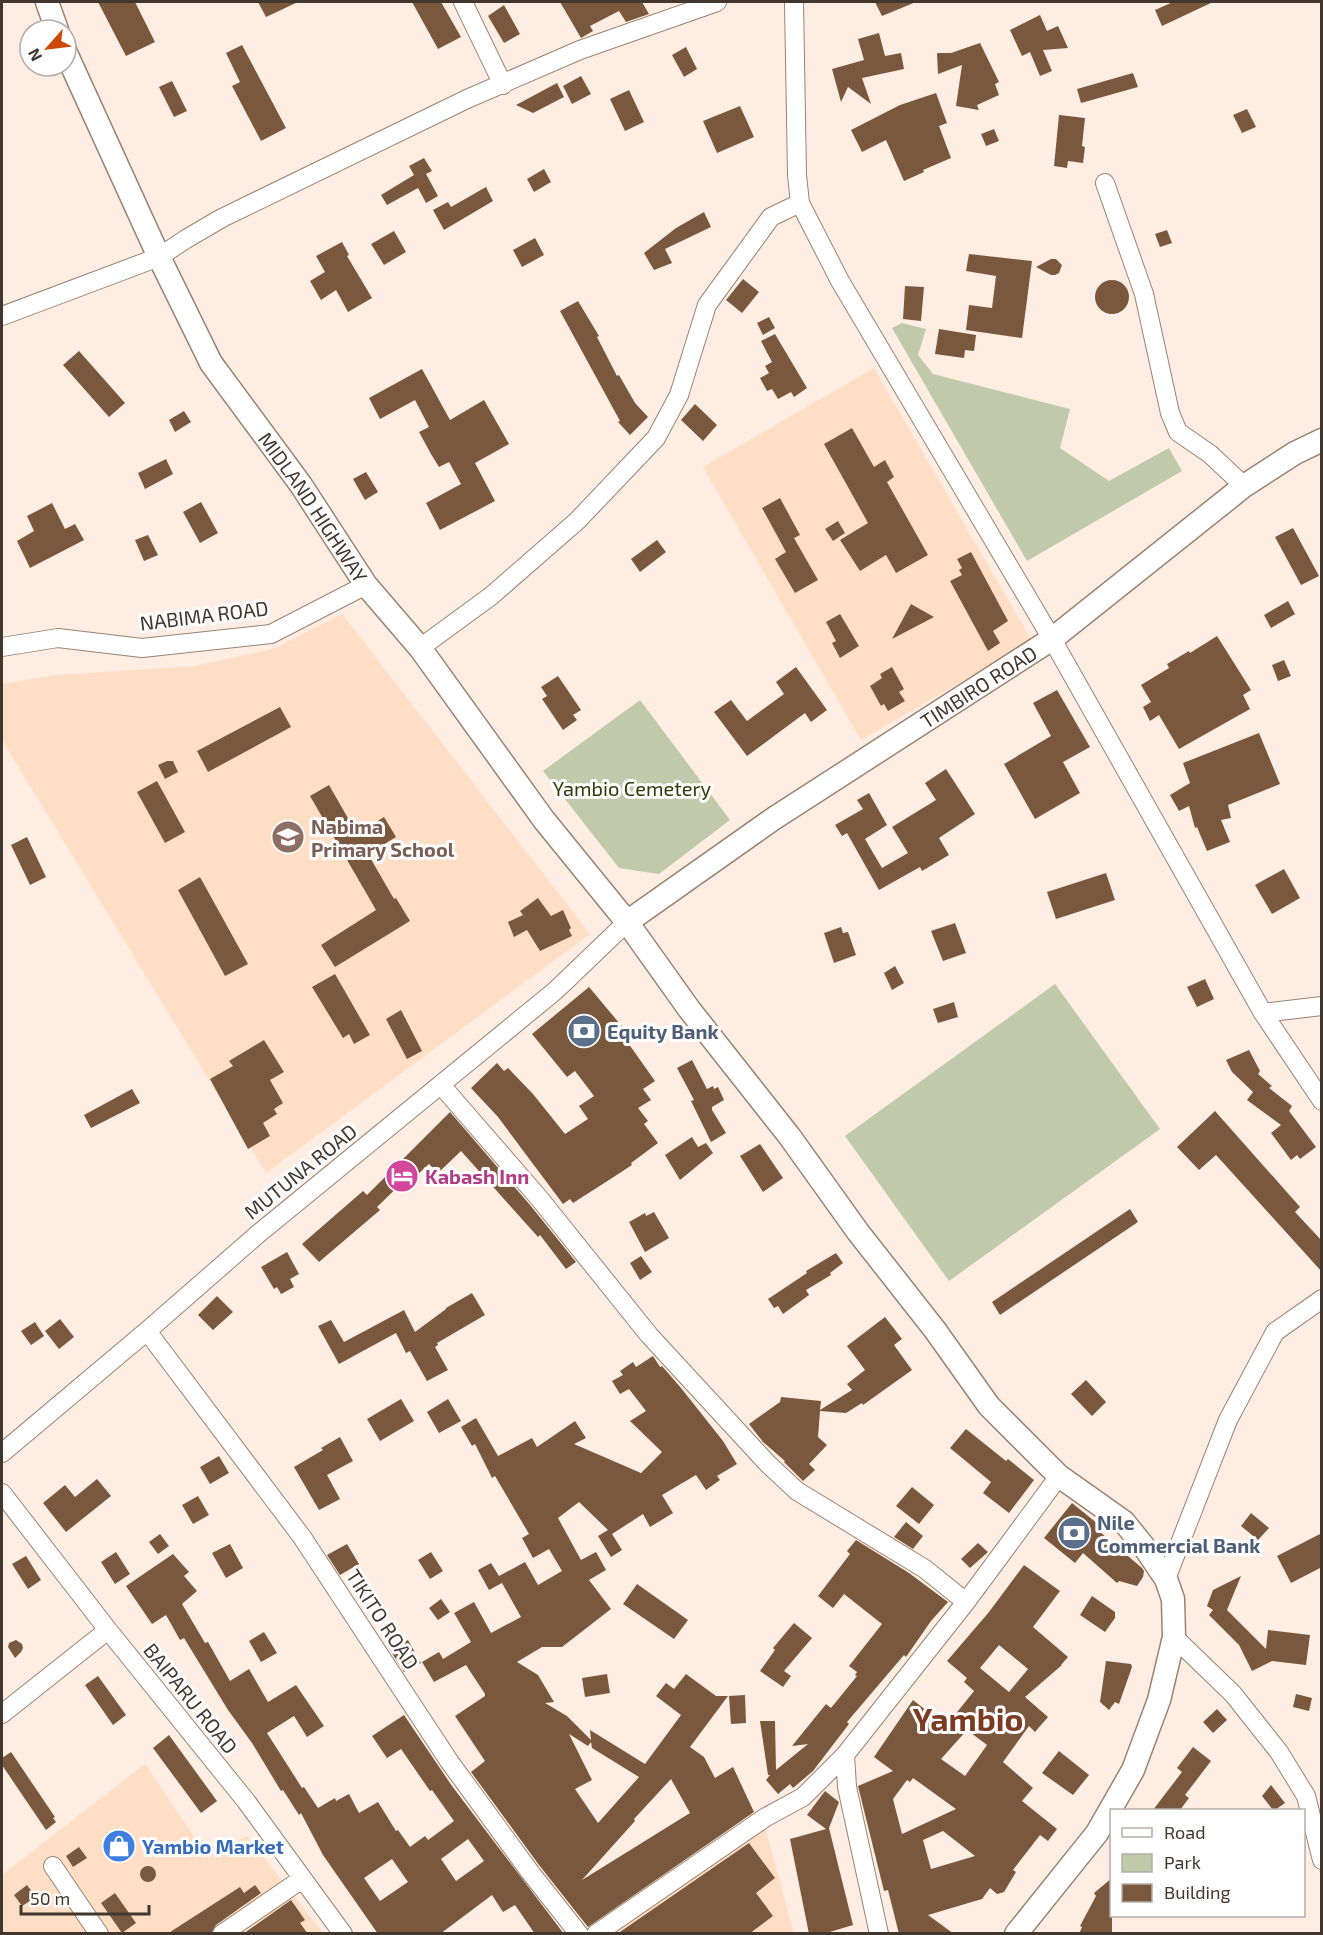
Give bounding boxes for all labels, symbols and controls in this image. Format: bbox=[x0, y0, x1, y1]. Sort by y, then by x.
north arrow bbox=[18, 18, 78, 78]
text: N bbox=[23, 46, 45, 65]
street label: MIDLAND HIGHWAY bbox=[254, 427, 373, 587]
street label: NABIMA ROAD bbox=[138, 595, 270, 635]
street label: TIMBIRO ROAD bbox=[916, 640, 1041, 733]
park label: Yambio Cemetery bbox=[553, 776, 712, 800]
place label: Nabima Primary School bbox=[311, 814, 455, 862]
school or university icon: Nabima Primary School bbox=[270, 819, 306, 855]
bank icon: Equity Bank bbox=[566, 1013, 602, 1049]
place label: Equity Bank bbox=[607, 1019, 719, 1044]
street label: MUTUNA ROAD bbox=[239, 1118, 361, 1224]
hotel icon: Kabash Inn bbox=[384, 1158, 420, 1194]
place label: Kabash Inn bbox=[425, 1164, 529, 1188]
place label: Nile Commercial Bank bbox=[1097, 1510, 1261, 1557]
bank icon: Nile Commercial Bank bbox=[1056, 1515, 1092, 1551]
street label: TIKITO ROAD bbox=[342, 1564, 424, 1674]
street label: BAIPARU ROAD bbox=[139, 1638, 243, 1758]
district label: Yambio bbox=[913, 1699, 1023, 1737]
legend bbox=[1110, 1809, 1305, 1917]
text: Road bbox=[1164, 1821, 1205, 1843]
shop icon: Yambio Market bbox=[101, 1828, 137, 1864]
place label: Yambio Market bbox=[142, 1834, 284, 1858]
text: Park bbox=[1164, 1851, 1201, 1873]
scale bar bbox=[21, 1878, 148, 1916]
text: Building bbox=[1164, 1881, 1231, 1903]
text: 50 m bbox=[30, 1887, 70, 1909]

